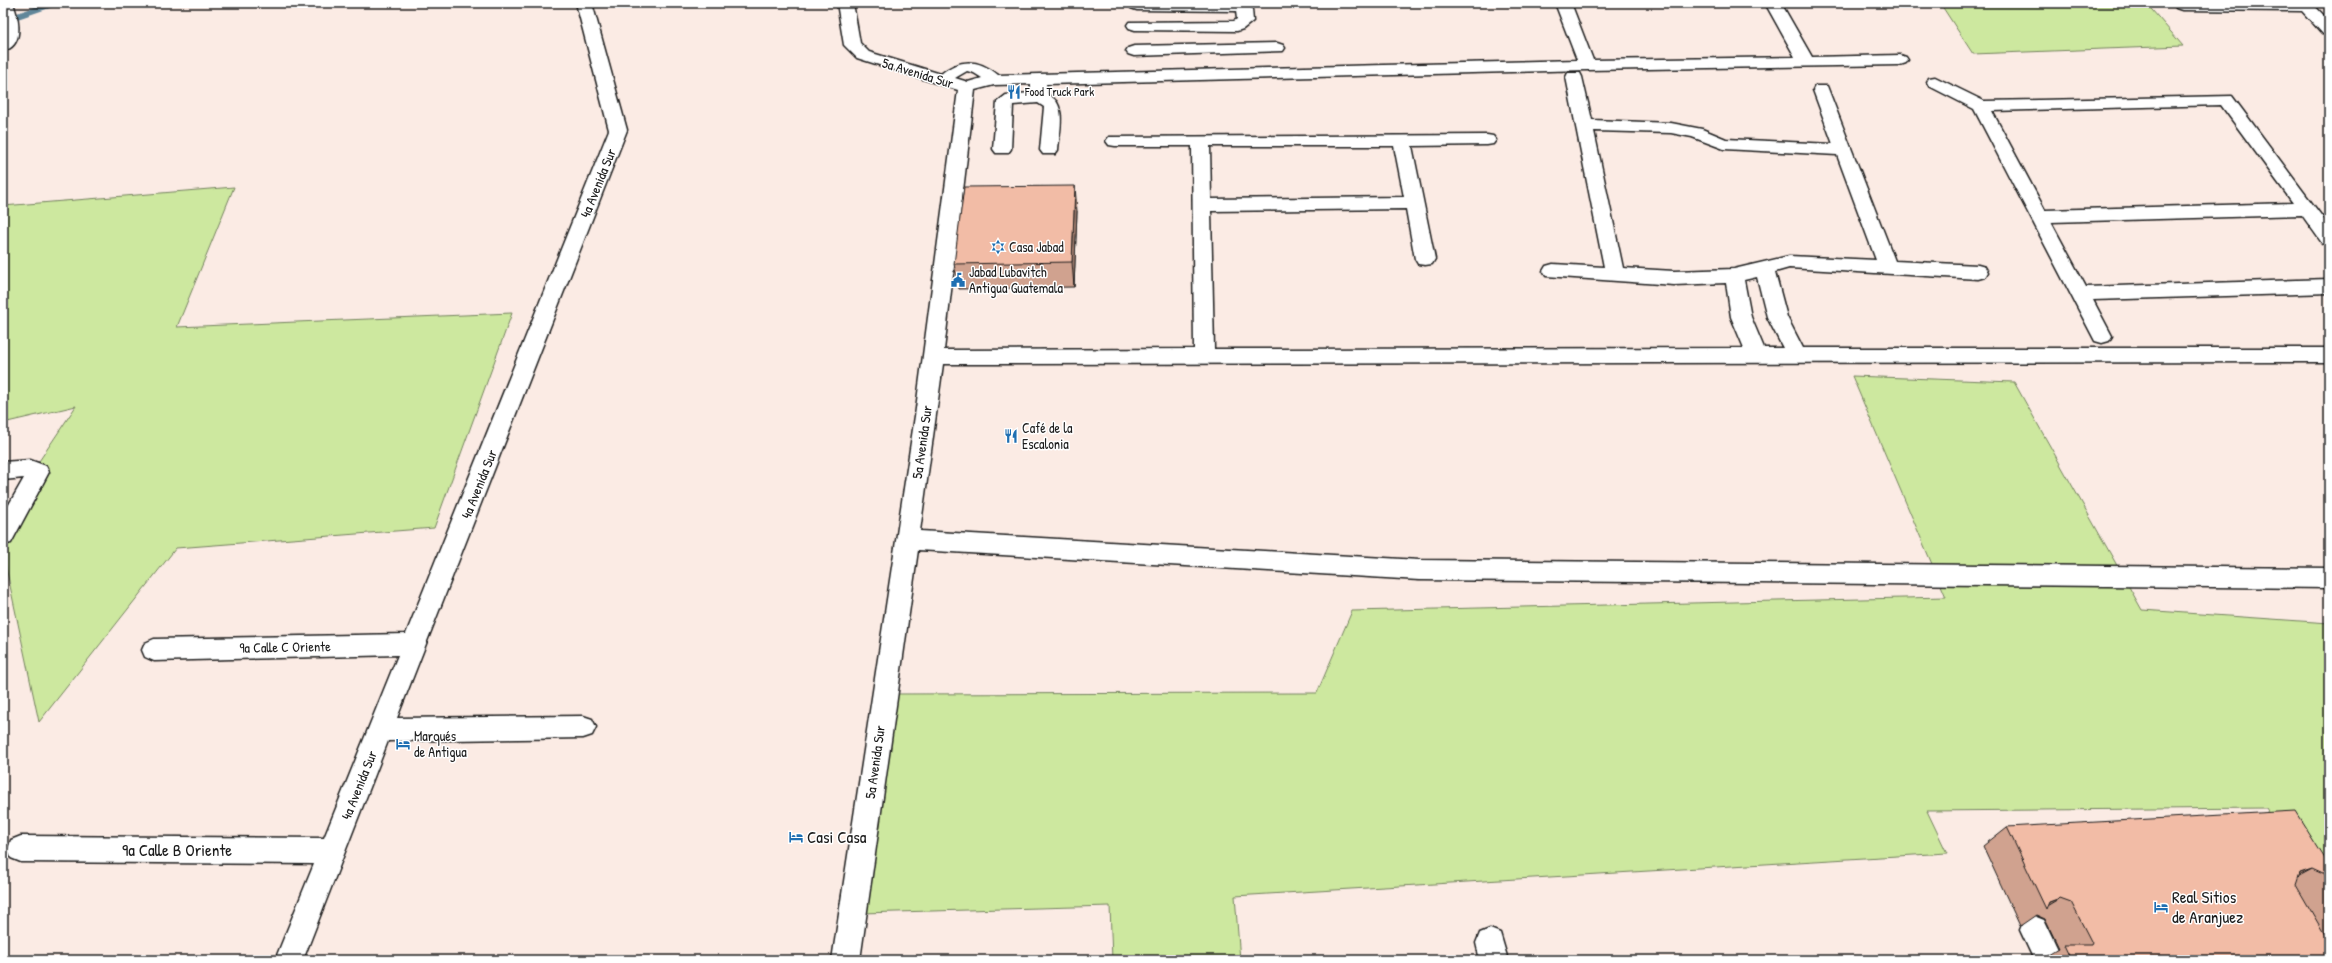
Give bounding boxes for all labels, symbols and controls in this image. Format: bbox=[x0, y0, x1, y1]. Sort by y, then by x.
street label: 5a Avenida Sur bbox=[880, 53, 957, 93]
place label: Food Truck Park bbox=[1024, 83, 1094, 100]
restaurant icon: Food Truck Park bbox=[1006, 84, 1022, 100]
street label: 4a Avenida Sur bbox=[575, 145, 620, 220]
place label: Casa Jabad bbox=[1009, 237, 1064, 256]
synagogue icon: Casa Jabad bbox=[990, 239, 1006, 255]
place label: Jabad Lubavitch Antigua Guatemala bbox=[969, 262, 1064, 298]
public building icon: Jabad Lubavitch Antigua Guatemala bbox=[950, 272, 966, 288]
street label: 5a Avenida Sur bbox=[907, 404, 936, 480]
place label: Café de la Escalonia bbox=[1022, 418, 1073, 453]
restaurant icon: Café de la Escalonia bbox=[1003, 428, 1019, 444]
street label: 4a Avenida Sur bbox=[456, 446, 501, 521]
street label: 9a Calle C Oriente bbox=[239, 636, 331, 657]
street label: 5a Avenida Sur bbox=[860, 724, 889, 800]
place label: Marqués de Antigua bbox=[414, 726, 467, 762]
hotel icon: Marqués de Antigua bbox=[395, 736, 411, 752]
street label: 4a Avenida Sur bbox=[336, 747, 381, 822]
place label: Casi Casa bbox=[807, 825, 867, 848]
hotel icon: Casi Casa bbox=[788, 829, 804, 845]
street label: 9a Calle B Oriente bbox=[122, 838, 232, 861]
place label: Real Sitios de Aranjuez bbox=[2172, 885, 2243, 928]
hotel icon: Real Sitios de Aranjuez bbox=[2153, 899, 2169, 915]

